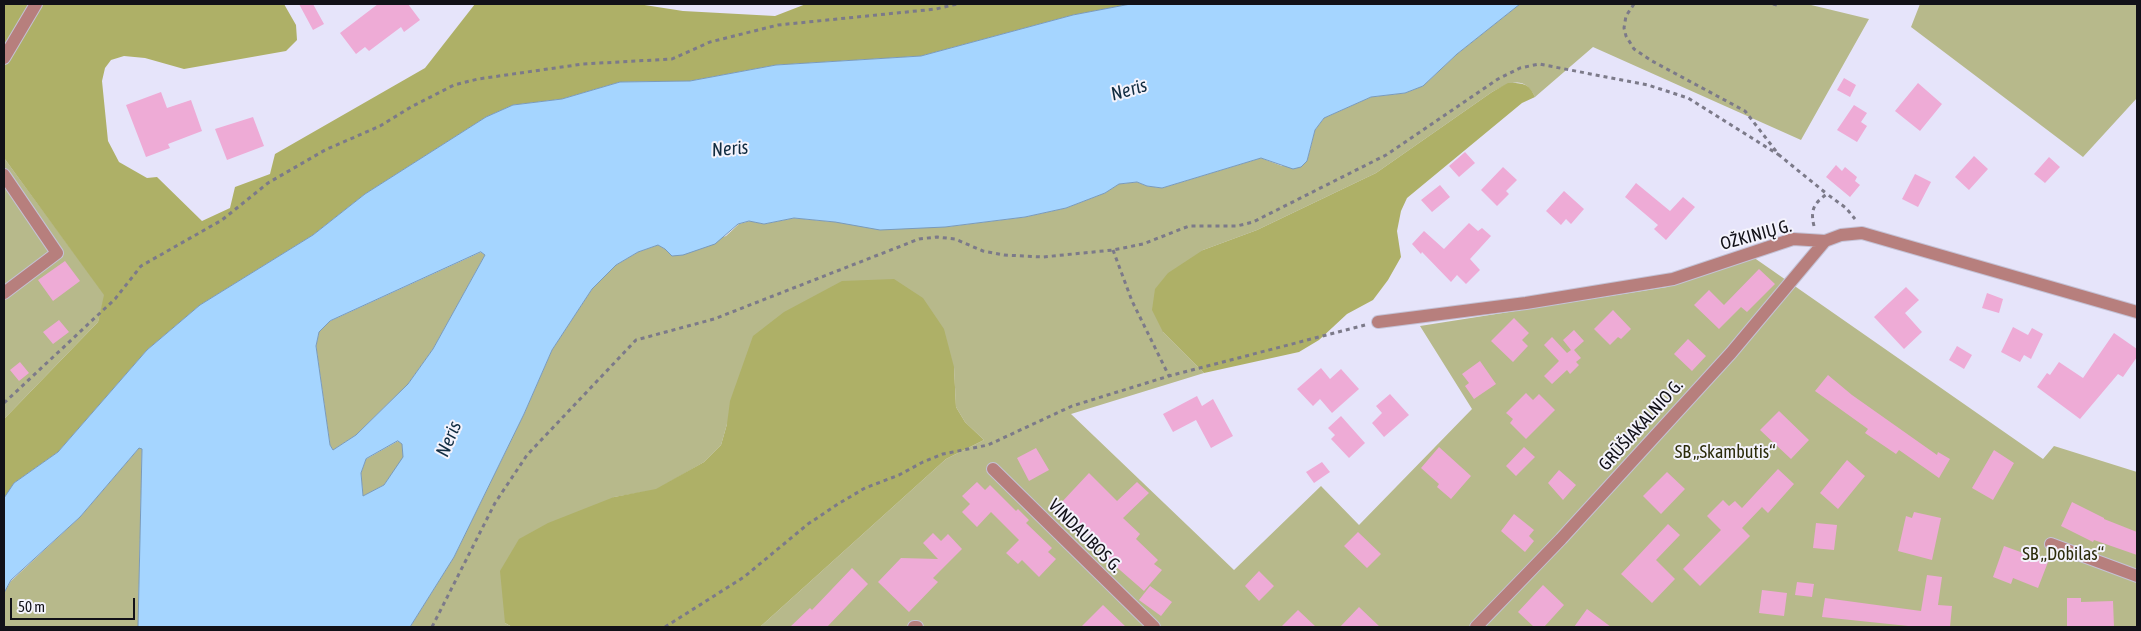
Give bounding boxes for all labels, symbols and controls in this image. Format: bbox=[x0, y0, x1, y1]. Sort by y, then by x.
water label: Neris bbox=[1108, 74, 1150, 106]
water label: Neris bbox=[711, 136, 749, 162]
street label: OŽKINIŲ G. bbox=[1718, 215, 1794, 255]
street label: GRŪŠIAKALNIO G. bbox=[1594, 375, 1688, 475]
water label: Neris bbox=[431, 418, 467, 460]
park label: SB „Skambutis“ bbox=[1675, 441, 1775, 463]
street label: VINDAUBOS G. bbox=[1044, 495, 1126, 577]
park label: SB „Dobilas“ bbox=[2022, 543, 2104, 565]
scale bar bbox=[12, 588, 138, 620]
text: 50 m bbox=[18, 598, 45, 615]

